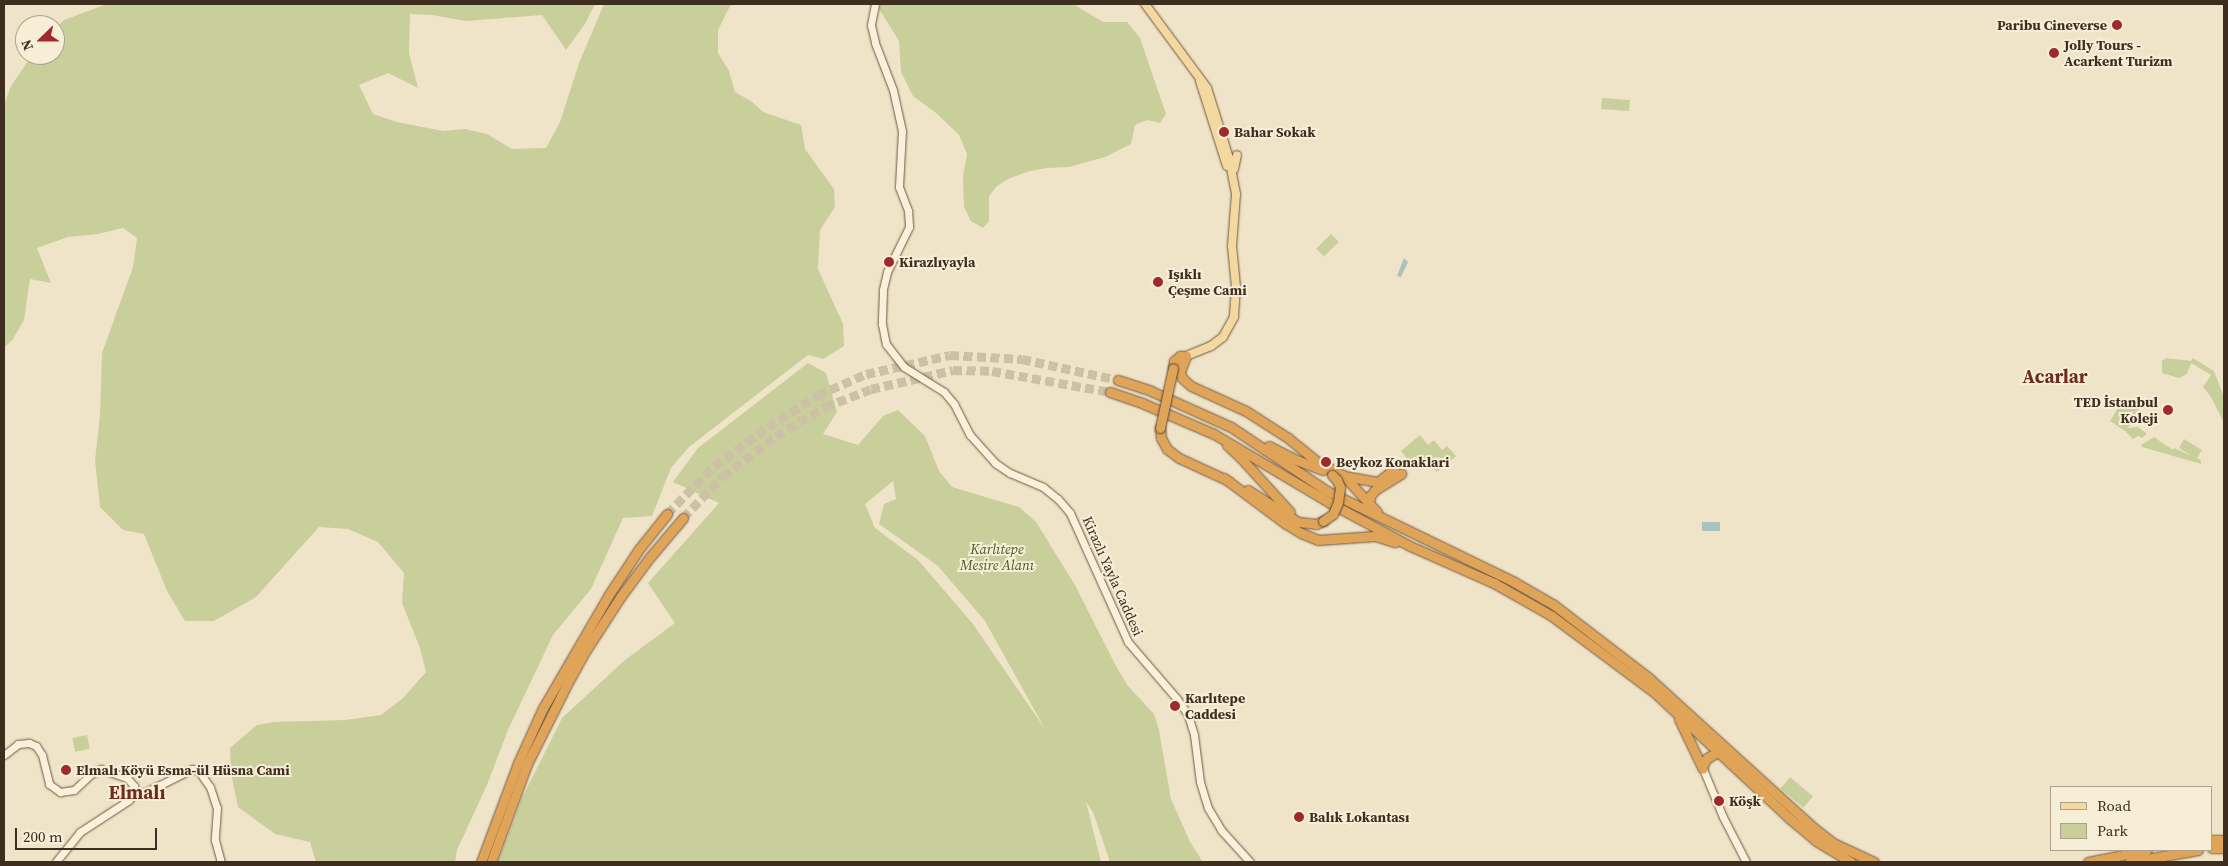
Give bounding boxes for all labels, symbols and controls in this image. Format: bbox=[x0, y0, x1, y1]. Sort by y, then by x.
north arrow bbox=[15, 15, 65, 65]
place label: Paribu Cineverse bbox=[1997, 17, 2107, 33]
marker: Paribu Cineverse bbox=[2111, 19, 2123, 31]
text: N bbox=[16, 37, 38, 54]
place label: Jolly Tours - Acarkent Turizm bbox=[2064, 37, 2173, 70]
marker: Jolly Tours - Acarkent Turizm bbox=[2048, 47, 2060, 59]
place label: Bahar Sokak bbox=[1234, 124, 1316, 140]
marker: Bahar Sokak bbox=[1218, 126, 1230, 138]
place label: Kirazlıyayla bbox=[899, 254, 975, 270]
marker: Kirazlıyayla bbox=[883, 256, 895, 268]
place label: Işıklı Çeşme Cami bbox=[1168, 266, 1247, 298]
marker: Işıklı Çeşme Cami bbox=[1152, 276, 1164, 288]
district label: Acarlar bbox=[2022, 366, 2088, 388]
place label: TED İstanbul Koleji bbox=[2074, 394, 2158, 427]
marker: TED İstanbul Koleji bbox=[2162, 404, 2174, 416]
place label: Beykoz Konaklari bbox=[1336, 454, 1449, 470]
marker: Beykoz Konaklari bbox=[1320, 456, 1332, 468]
street label: Kirazlı Yayla Caddesi bbox=[1079, 513, 1147, 639]
park label: Karlıtepe Mesire Alanı bbox=[960, 541, 1034, 574]
place label: Karlıtepe Caddesi bbox=[1185, 690, 1245, 722]
marker: Karlıtepe Caddesi bbox=[1169, 700, 1181, 712]
place label: Elmalı Köyü Esma-ül Hüsna Cami bbox=[76, 762, 290, 778]
marker: Elmalı Köyü Esma-ül Hüsna Cami bbox=[60, 764, 72, 776]
district label: Elmalı bbox=[109, 782, 165, 804]
legend bbox=[2050, 786, 2213, 851]
place label: Köşk bbox=[1729, 793, 1761, 809]
marker: Köşk bbox=[1713, 795, 1725, 807]
text: Road bbox=[2097, 795, 2131, 816]
place label: Balık Lokantası bbox=[1309, 809, 1409, 825]
marker: Balık Lokantası bbox=[1293, 811, 1305, 823]
scale bar bbox=[18, 818, 160, 850]
text: Park bbox=[2097, 820, 2128, 841]
text: 200 m bbox=[23, 826, 63, 847]

